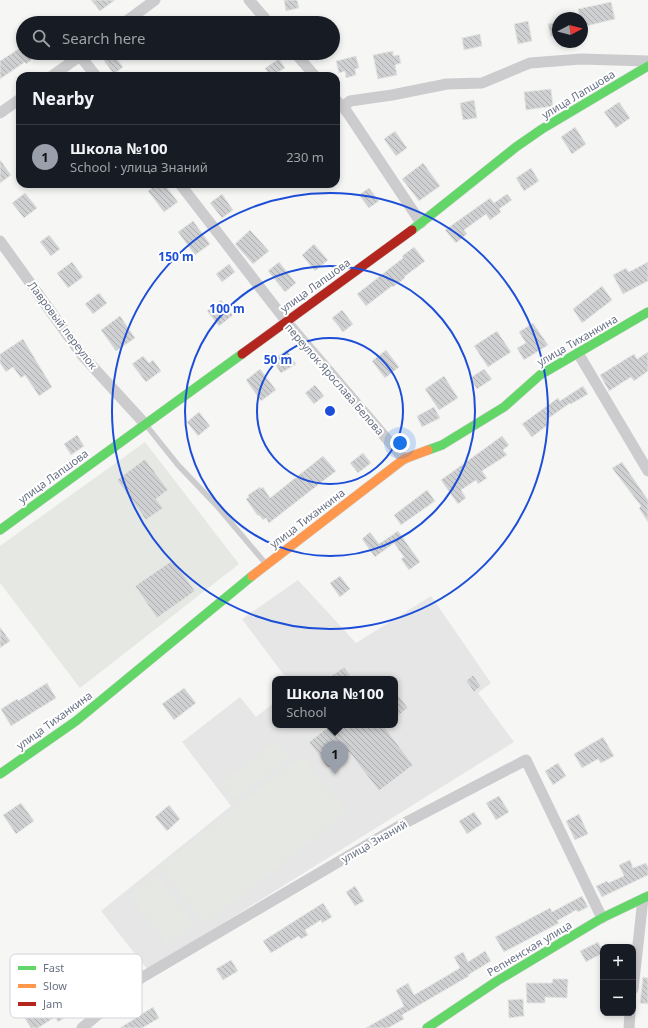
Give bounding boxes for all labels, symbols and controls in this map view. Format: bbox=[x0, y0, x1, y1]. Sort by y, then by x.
north arrow bbox=[552, 12, 588, 48]
search box bbox=[16, 16, 340, 60]
icon: search bbox=[30, 27, 52, 49]
text: Search here bbox=[62, 28, 145, 48]
street label: улица Лапшова bbox=[538, 66, 618, 122]
text: Nearby bbox=[32, 87, 94, 110]
text: Школа №100 bbox=[70, 138, 168, 158]
text: 1 bbox=[41, 148, 49, 166]
text: 230 m bbox=[286, 148, 324, 166]
text: School · улица Знаний bbox=[70, 158, 208, 176]
text: 150 m bbox=[158, 248, 194, 265]
street label: улица Лапшова bbox=[277, 254, 353, 316]
street label: Лавровый переулок bbox=[25, 278, 101, 372]
text: 100 m bbox=[209, 300, 245, 317]
street label: улица Тиханкина bbox=[534, 311, 620, 369]
street label: переулок Ярослава Белова bbox=[282, 320, 388, 438]
text: 50 m bbox=[264, 351, 292, 368]
centre of rings bbox=[323, 404, 337, 418]
your location bbox=[390, 433, 410, 453]
street label: улица Лапшова bbox=[15, 445, 91, 507]
street label: улица Тиханкина bbox=[266, 485, 348, 551]
popup bbox=[272, 676, 398, 728]
text: Школа №100 bbox=[286, 683, 384, 703]
street label: улица Тиханкина bbox=[13, 687, 95, 753]
text: School bbox=[286, 703, 327, 721]
pin: 1 bbox=[322, 741, 348, 774]
street label: улица Знаний bbox=[338, 816, 410, 866]
street label: Репненская улица bbox=[484, 917, 574, 979]
map controls bbox=[600, 944, 636, 1016]
button: + bbox=[600, 944, 636, 980]
legend bbox=[10, 954, 142, 1018]
text: Fast bbox=[43, 960, 64, 975]
text: Slow bbox=[43, 978, 67, 993]
button: − bbox=[600, 980, 636, 1016]
text: Jam bbox=[42, 996, 62, 1011]

